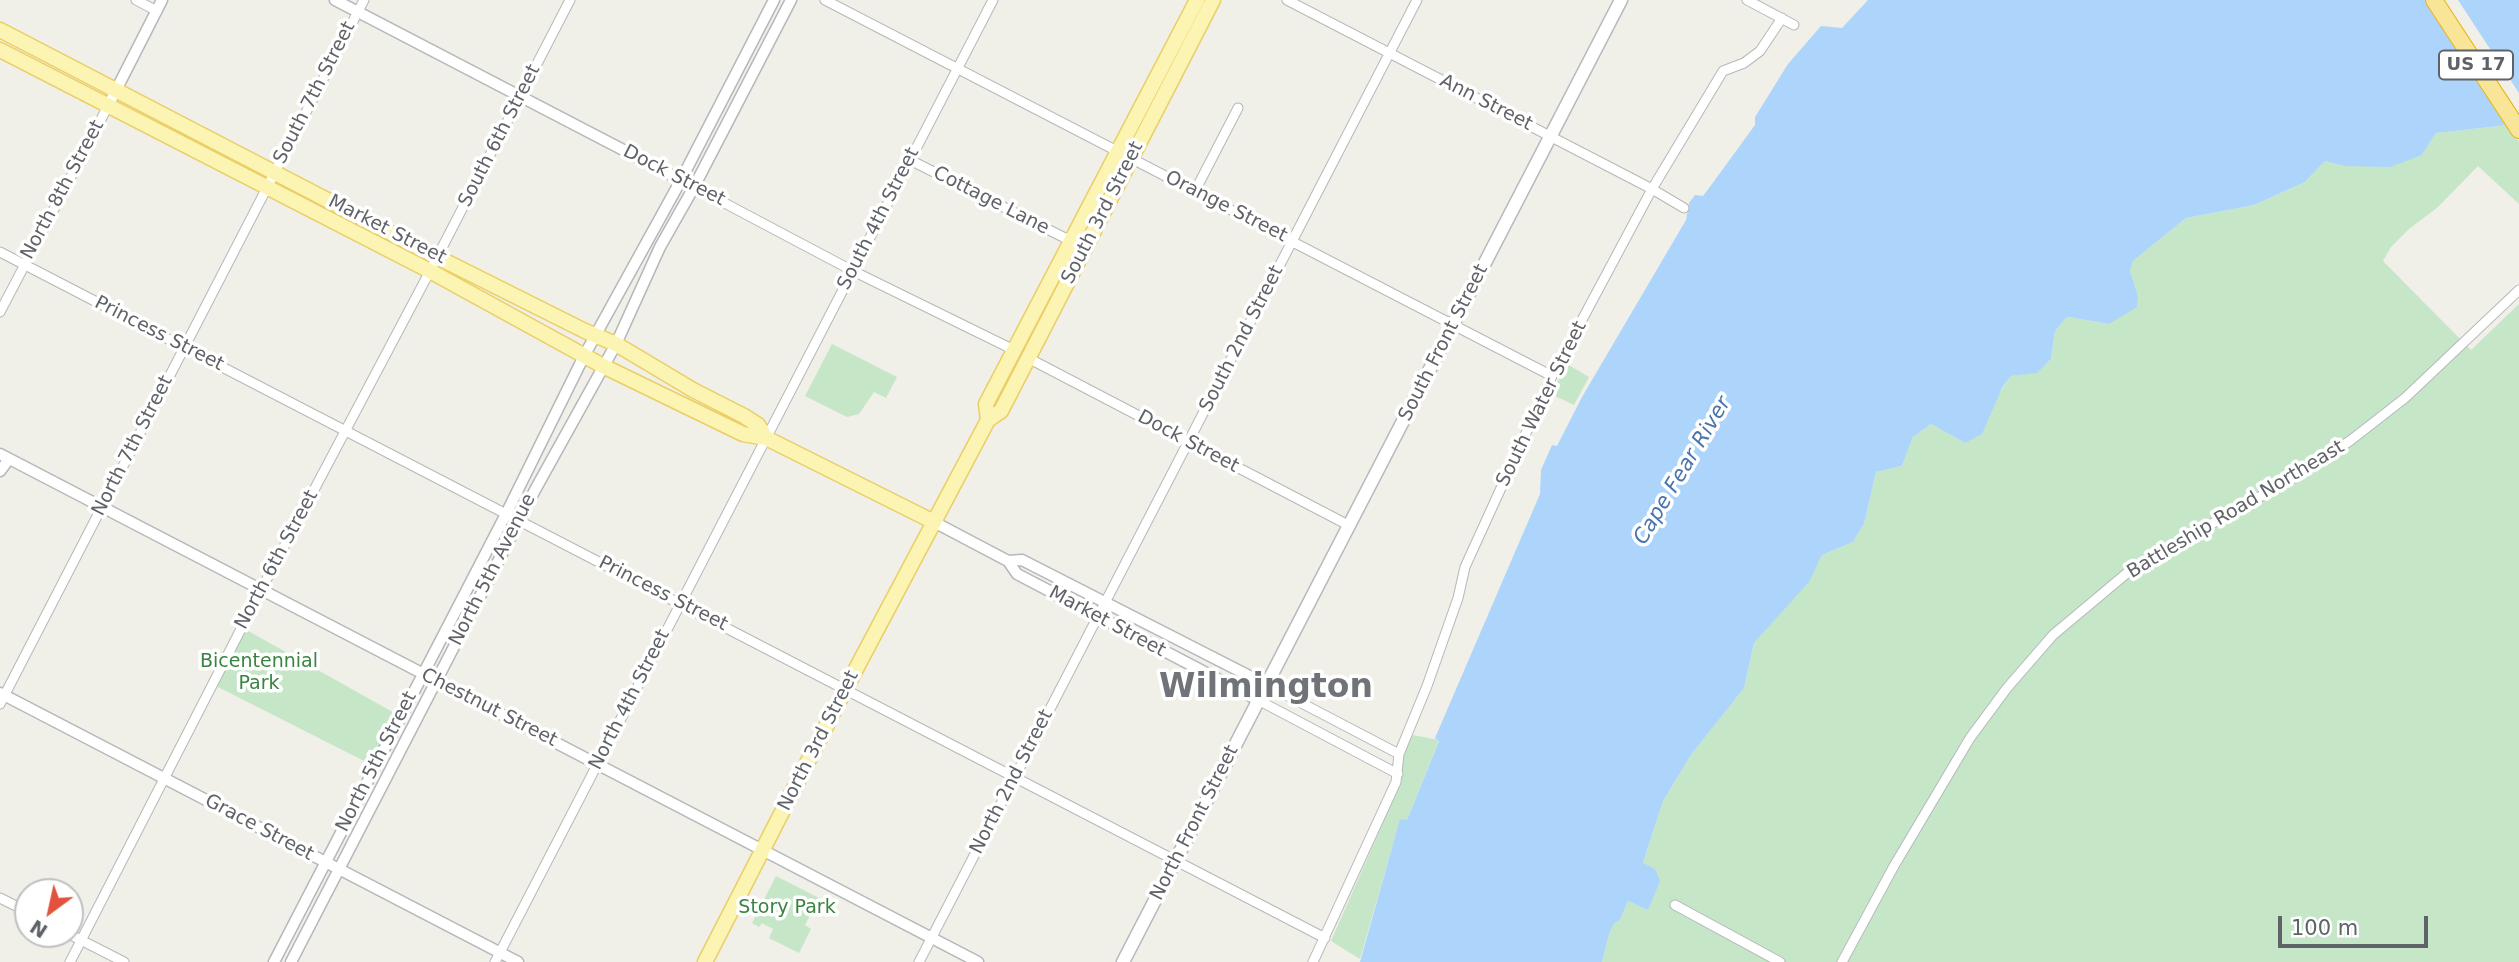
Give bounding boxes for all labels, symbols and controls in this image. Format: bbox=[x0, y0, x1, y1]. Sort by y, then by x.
street label: South 7th Street bbox=[269, 18, 361, 168]
road number: US 17 bbox=[2439, 51, 2513, 80]
street label: South 6th Street bbox=[454, 61, 546, 211]
street label: Ann Street bbox=[1436, 70, 1536, 136]
street label: North 8th Street bbox=[17, 116, 109, 264]
street label: South 3rd Street bbox=[1057, 138, 1149, 288]
street label: Dock Street bbox=[619, 141, 729, 211]
street label: South 4th Street bbox=[833, 144, 925, 294]
street label: Cottage Lane bbox=[929, 162, 1053, 240]
street label: Orange Street bbox=[1161, 166, 1291, 248]
street label: Market Street bbox=[324, 191, 450, 269]
street label: South Front Street bbox=[1395, 261, 1493, 425]
street label: South 2nd Street bbox=[1195, 262, 1289, 416]
street label: Princess Street bbox=[91, 292, 227, 376]
street label: South Water Street bbox=[1492, 318, 1592, 490]
street label: North 7th Street bbox=[88, 372, 178, 520]
water label: Cape Fear River bbox=[1629, 392, 1737, 550]
street label: Dock Street bbox=[1133, 406, 1243, 478]
street label: Battleship Road Northeast bbox=[2123, 436, 2349, 584]
street label: North 6th Street bbox=[231, 486, 323, 634]
street label: North 5th Avenue bbox=[445, 490, 541, 650]
street label: Princess Street bbox=[595, 552, 731, 636]
street label: Market Street bbox=[1045, 582, 1169, 662]
street label: North 4th Street bbox=[585, 626, 675, 774]
park label: Bicentennial Park bbox=[200, 651, 318, 695]
street label: Chestnut Street bbox=[417, 664, 561, 752]
street label: North 3rd Street bbox=[774, 667, 864, 815]
district label: Wilmington bbox=[1159, 668, 1373, 708]
street label: North 5th Street bbox=[332, 688, 422, 836]
street label: North 2nd Street bbox=[966, 706, 1058, 858]
street label: North Front Street bbox=[1146, 742, 1244, 904]
street label: Grace Street bbox=[201, 790, 317, 866]
north arrow bbox=[14, 878, 84, 948]
park label: Story Park bbox=[738, 897, 836, 919]
scale bar bbox=[2281, 902, 2432, 946]
text: N bbox=[26, 915, 51, 942]
text: 100 m bbox=[2291, 916, 2358, 940]

